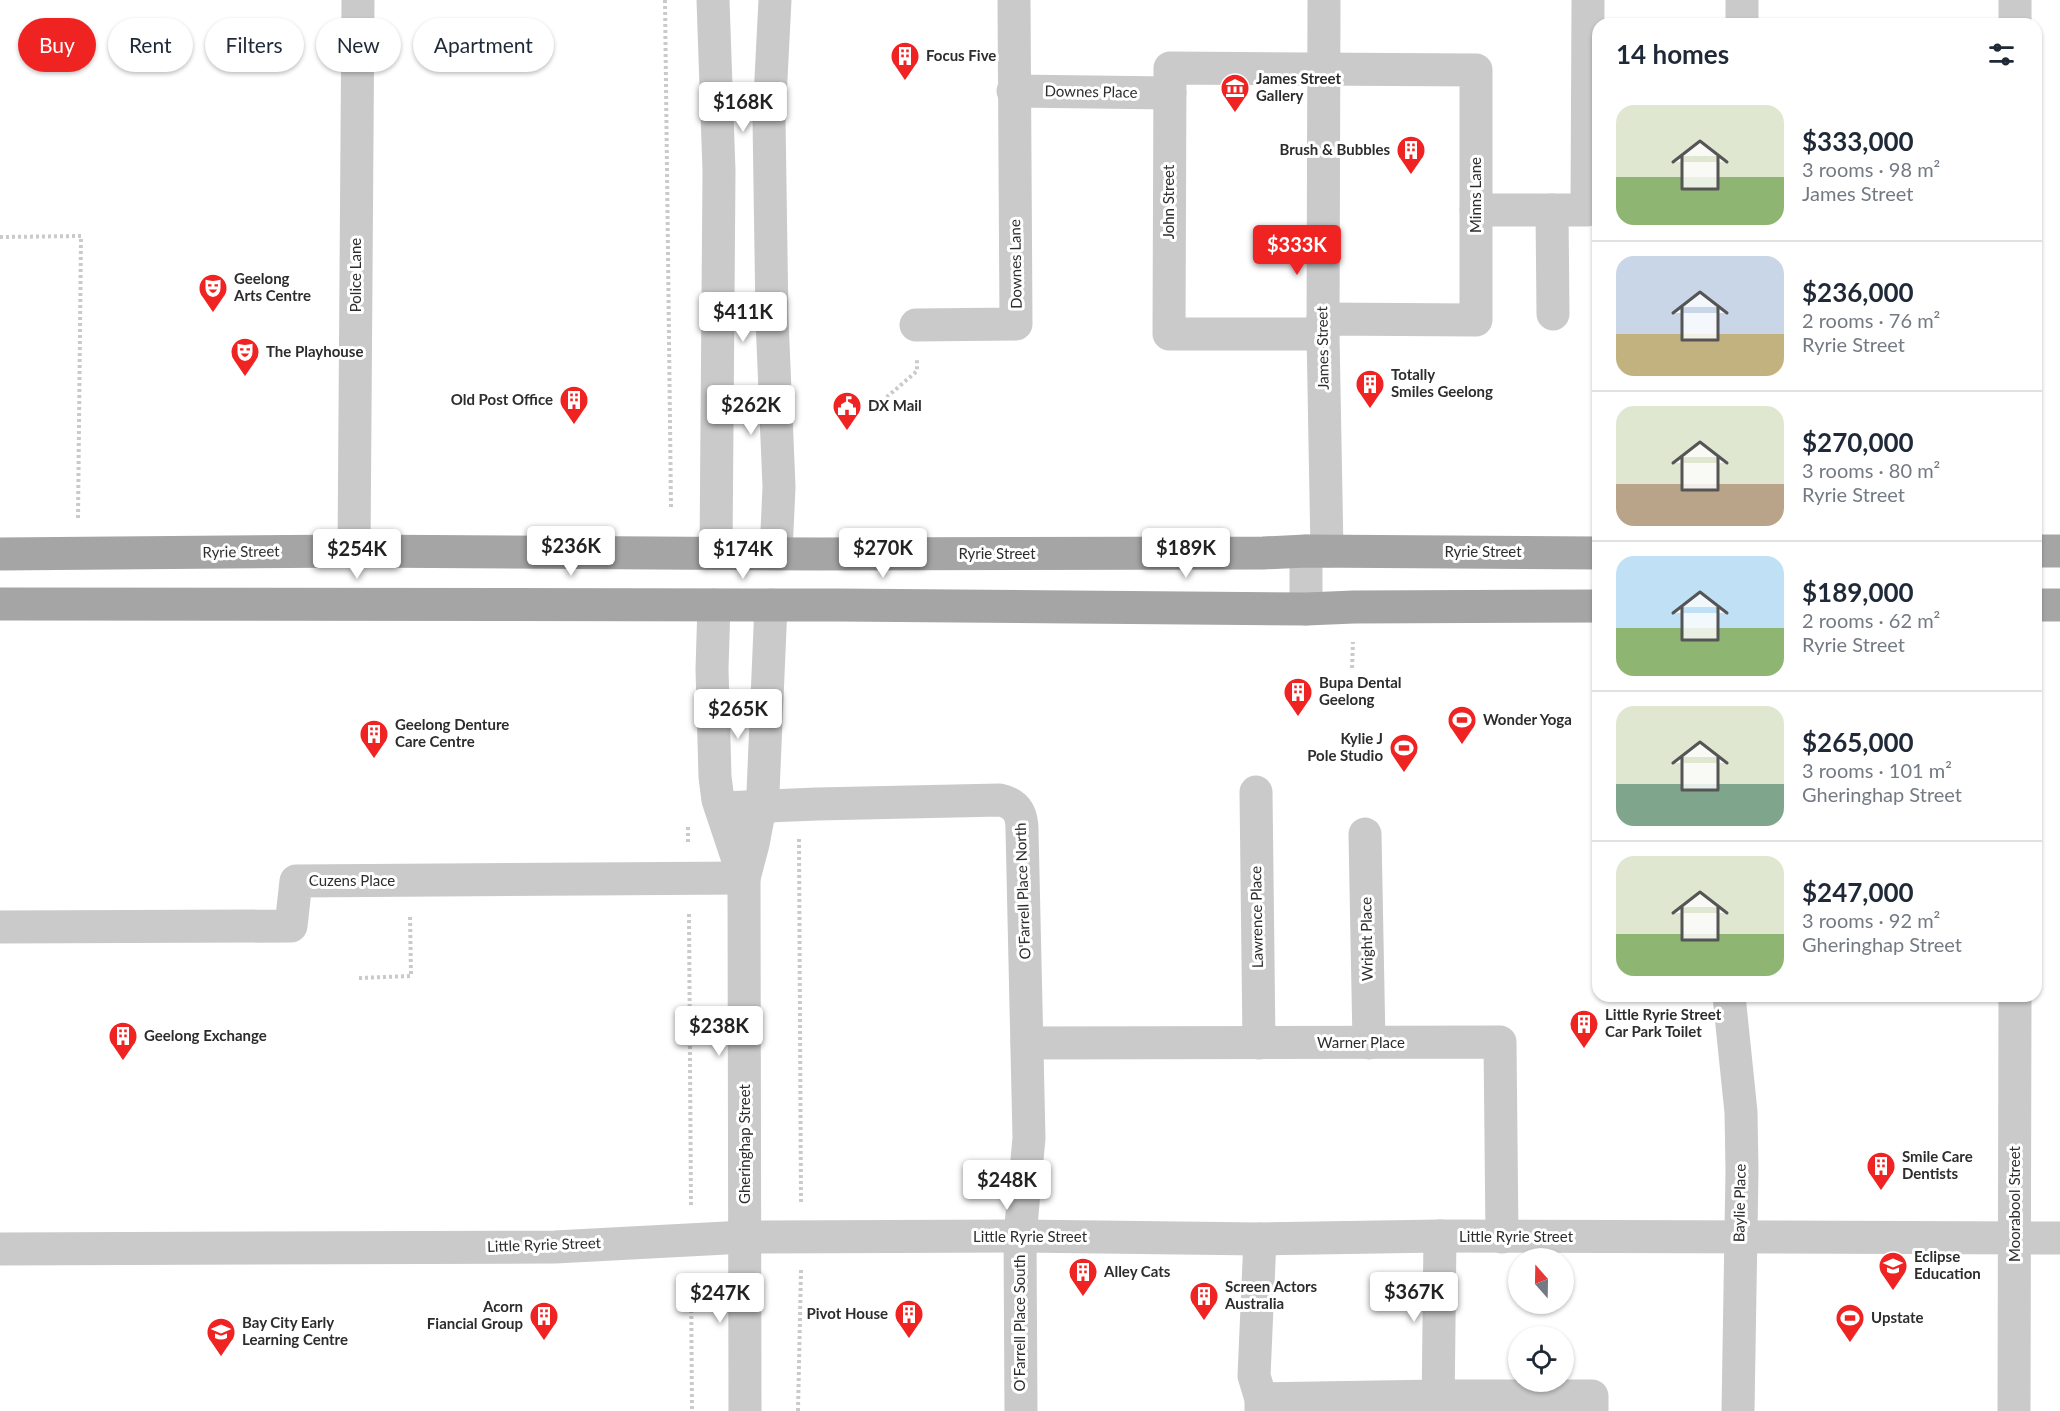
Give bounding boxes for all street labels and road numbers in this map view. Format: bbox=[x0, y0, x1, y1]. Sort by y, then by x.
street label: Downes Place bbox=[1044, 81, 1138, 101]
street label: Minns Lane bbox=[1466, 157, 1484, 233]
street label: John Street bbox=[1159, 164, 1177, 239]
street label: Downes Lane bbox=[1005, 219, 1025, 309]
street label: Police Lane bbox=[346, 238, 364, 312]
street label: James Street bbox=[1312, 305, 1332, 390]
street label: Ryrie Street bbox=[202, 541, 280, 561]
street label: Ryrie Street bbox=[1444, 542, 1522, 560]
street label: Ryrie Street bbox=[958, 544, 1036, 562]
street label: O'Farrell Place North bbox=[1011, 822, 1033, 960]
street label: Lawrence Place bbox=[1246, 866, 1266, 968]
street label: Cuzens Place bbox=[309, 871, 395, 889]
street label: Wright Place bbox=[1356, 897, 1376, 981]
street label: Warner Place bbox=[1317, 1033, 1405, 1051]
street label: Gheringhap Street bbox=[735, 1083, 753, 1204]
street label: Moorabool Street bbox=[2005, 1145, 2023, 1262]
street label: Baylie Place bbox=[1729, 1164, 1749, 1242]
street label: Little Ryrie Street bbox=[973, 1227, 1088, 1245]
street label: Little Ryrie Street bbox=[1459, 1227, 1574, 1245]
street label: Little Ryrie Street bbox=[487, 1233, 602, 1255]
street label: O'Farrell Place South bbox=[1010, 1255, 1028, 1391]

